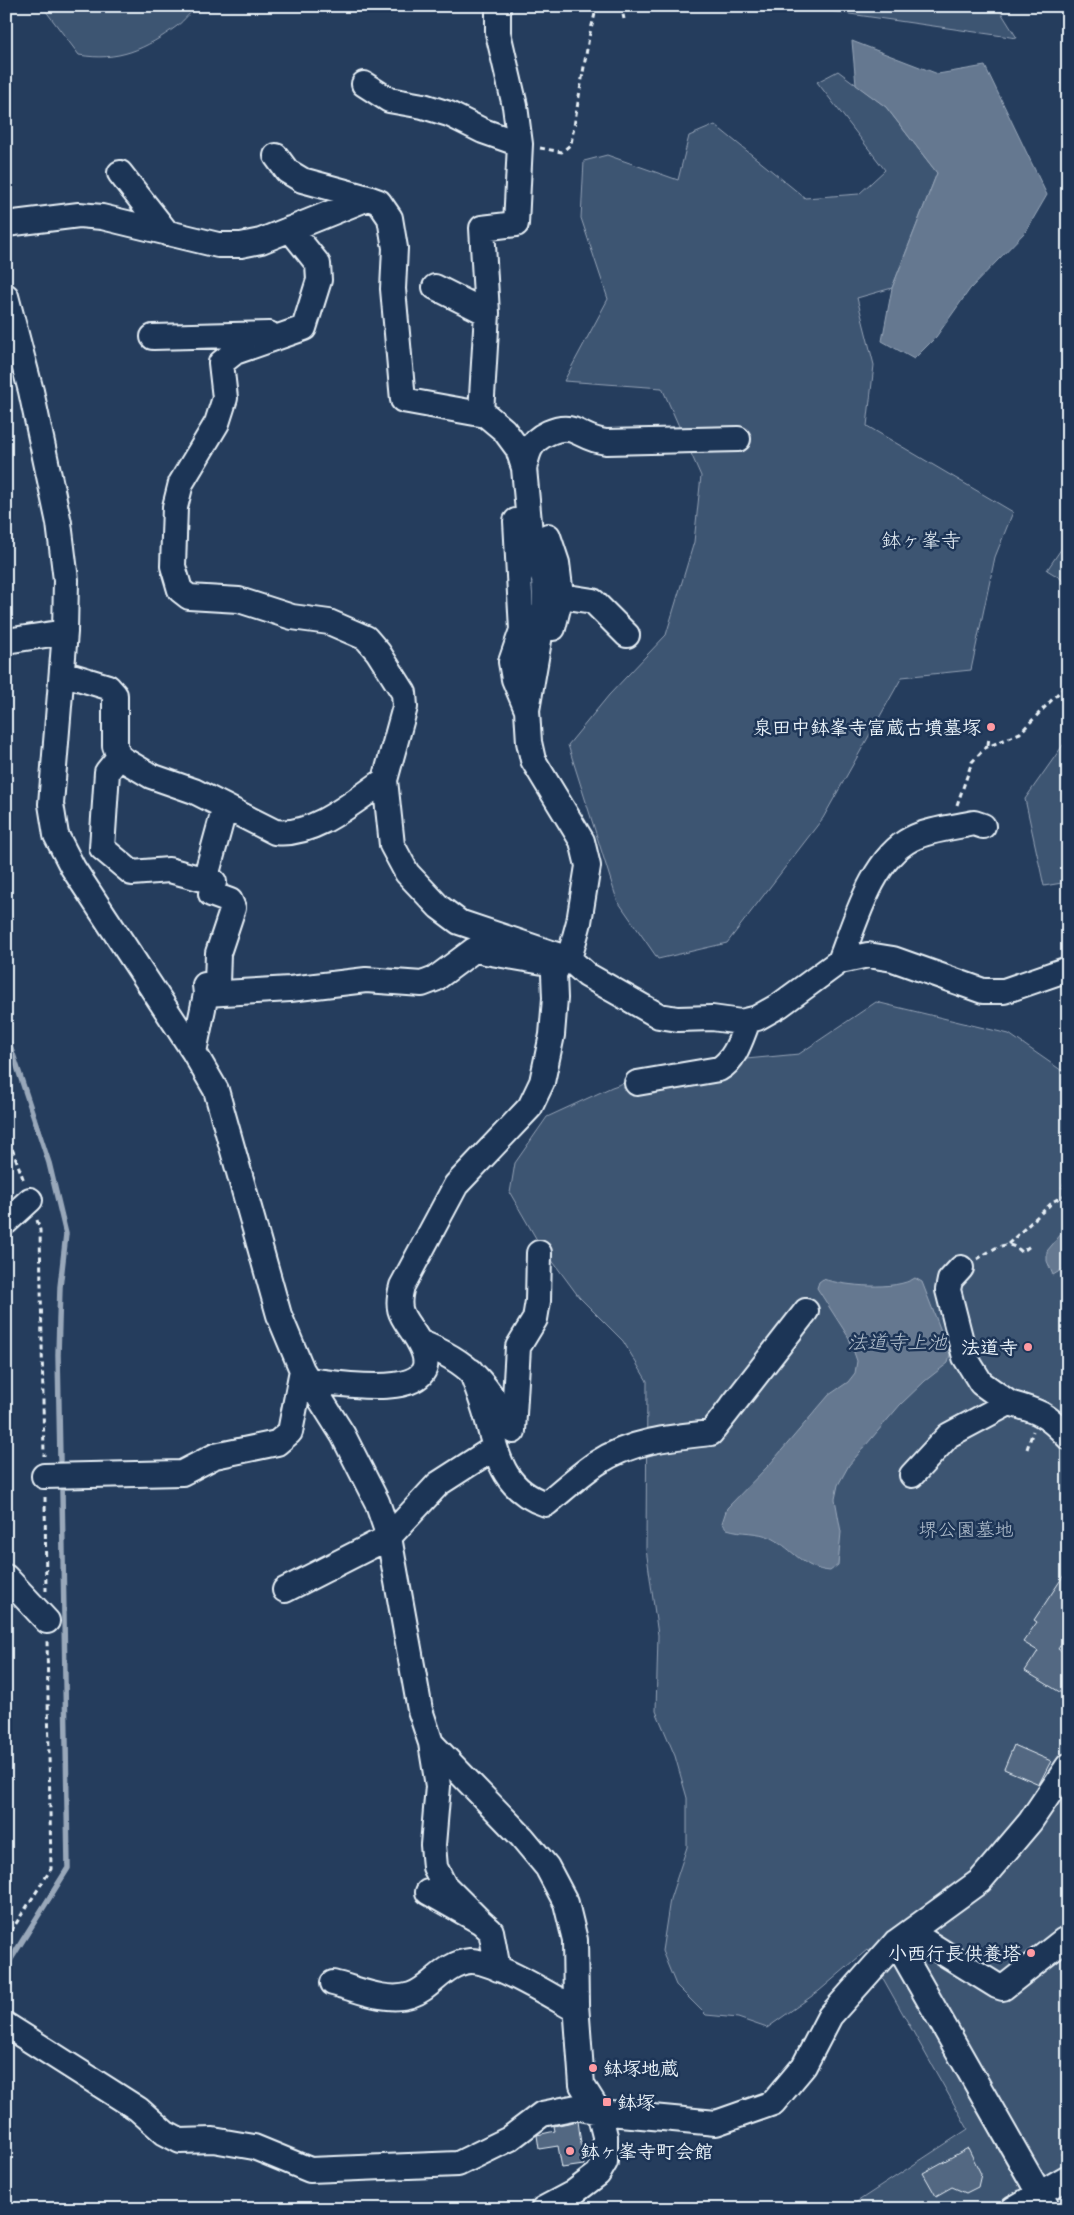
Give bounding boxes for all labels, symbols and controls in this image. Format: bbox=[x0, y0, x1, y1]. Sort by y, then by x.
district label: 鉢ヶ峯寺 bbox=[881, 527, 961, 553]
place label: 泉田中鉢峯寺富蔵古墳墓塚 bbox=[753, 715, 981, 740]
marker: 泉田中鉢峯寺富蔵古墳墓塚 bbox=[985, 721, 997, 733]
water label: 法道寺上池 bbox=[847, 1329, 948, 1355]
place label: 法道寺 bbox=[961, 1335, 1018, 1360]
marker: 法道寺 bbox=[1022, 1341, 1034, 1353]
park label: 堺公園墓地 bbox=[918, 1517, 1014, 1542]
place label: 小西行長供養塔 bbox=[888, 1941, 1021, 1966]
marker: 小西行長供養塔 bbox=[1025, 1947, 1037, 1959]
place label: 鉢塚地蔵 bbox=[603, 2056, 679, 2081]
marker: 鉢塚地蔵 bbox=[587, 2062, 599, 2074]
place label: 鉢塚 bbox=[617, 2090, 655, 2115]
marker: 鉢塚 bbox=[601, 2096, 613, 2108]
place label: 鉢ヶ峯寺町会館 bbox=[580, 2139, 713, 2164]
marker: 鉢ヶ峯寺町会館 bbox=[564, 2145, 576, 2157]

